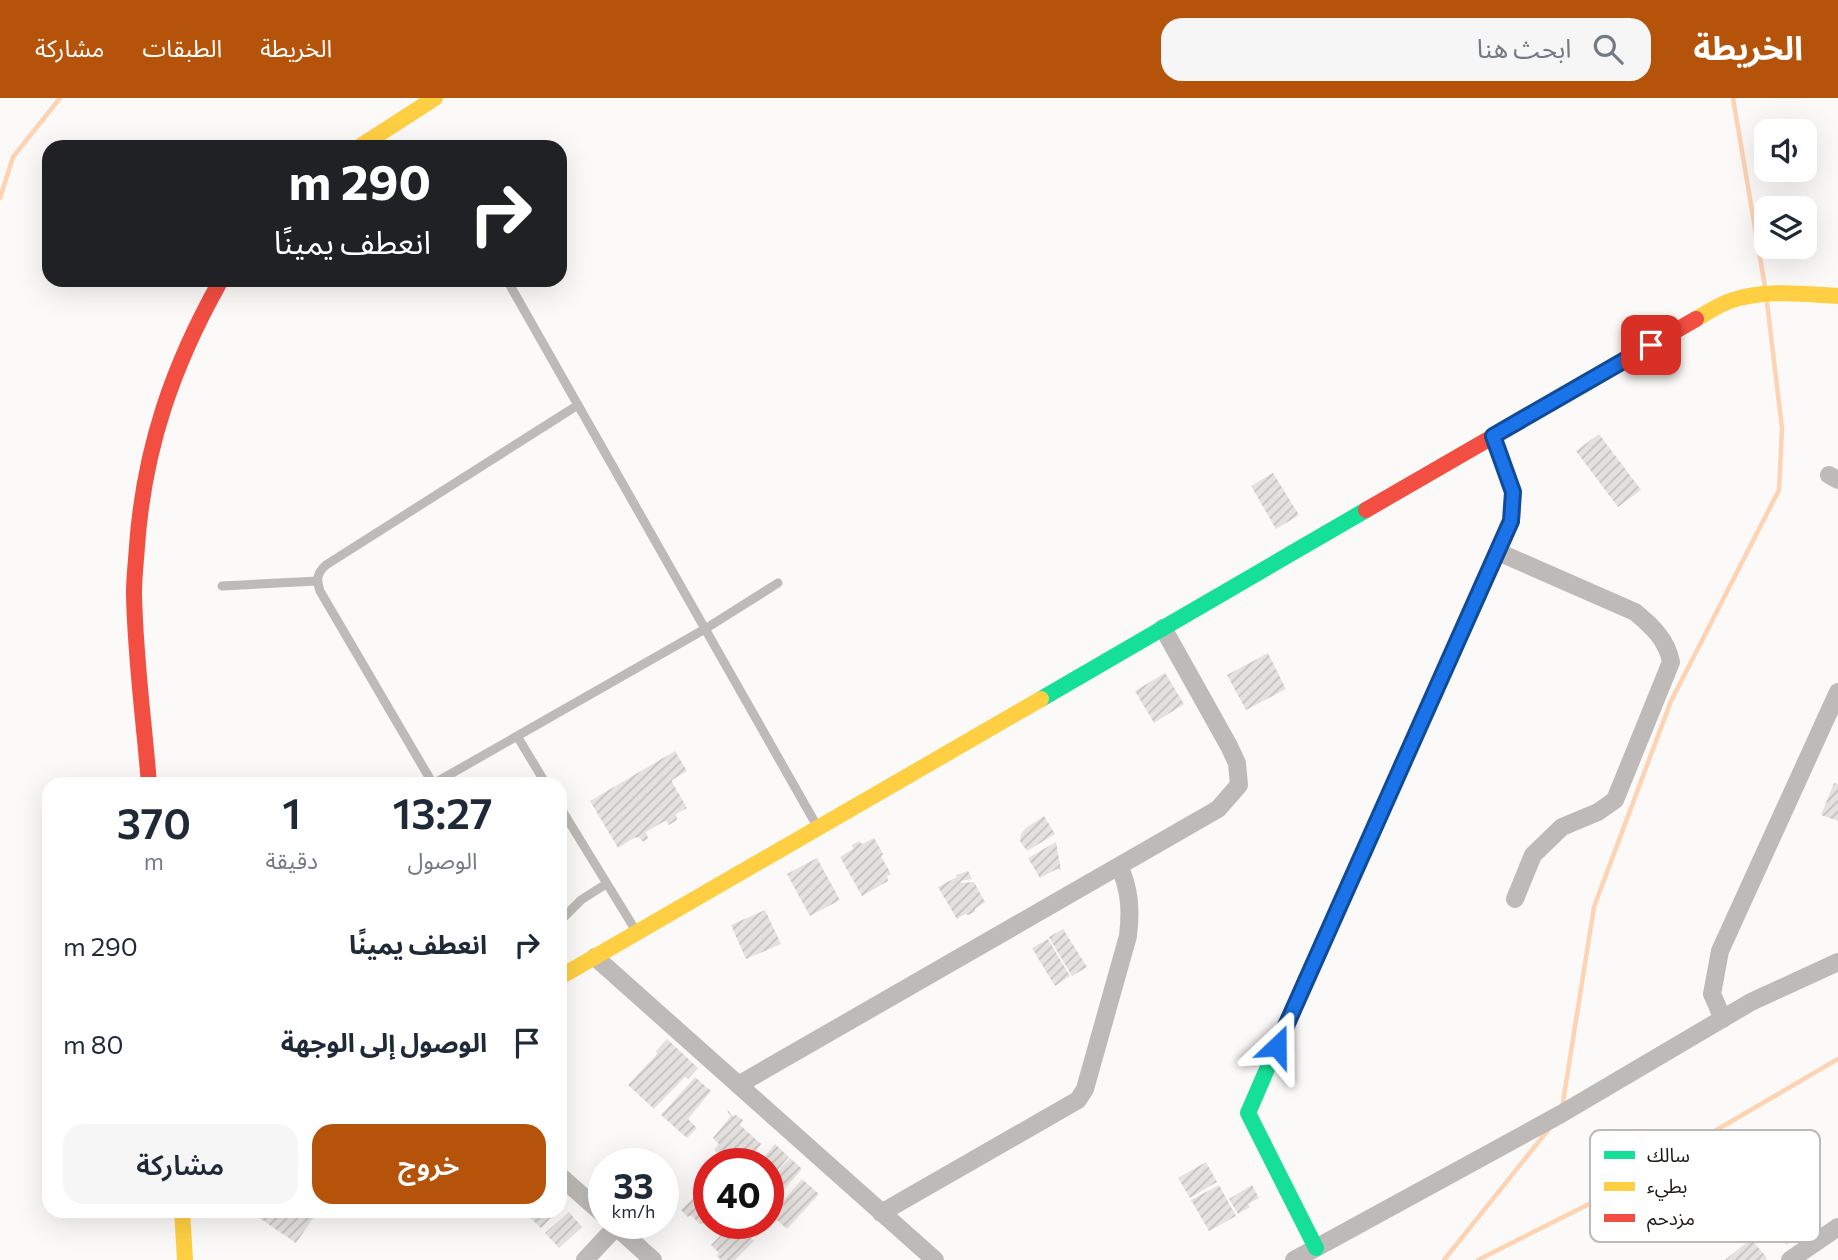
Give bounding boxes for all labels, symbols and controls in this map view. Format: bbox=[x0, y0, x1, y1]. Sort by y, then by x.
search box bbox=[1161, 18, 1651, 81]
text: الخريطة bbox=[1693, 26, 1803, 67]
icon: search bbox=[1589, 30, 1627, 68]
text: ابحث هنا bbox=[1477, 32, 1571, 63]
text: مشاركة bbox=[35, 33, 104, 62]
text: الطبقات bbox=[142, 33, 222, 62]
text: الخريطة bbox=[260, 33, 332, 62]
map controls bbox=[1754, 119, 1817, 259]
button: sound bbox=[1754, 119, 1817, 182]
text: 290 m bbox=[289, 150, 431, 210]
icon: right bbox=[455, 168, 546, 259]
button: layers bbox=[1754, 196, 1817, 259]
text: انعطف يمينًا bbox=[274, 221, 431, 261]
pin bbox=[1621, 315, 1681, 375]
icon: arrive bbox=[1632, 326, 1670, 364]
text: 1 bbox=[282, 786, 301, 838]
text: 13:27 bbox=[392, 786, 492, 838]
text: 370 bbox=[117, 796, 191, 848]
text: دقيقة bbox=[266, 846, 318, 874]
text: الوصول bbox=[407, 846, 477, 874]
text: m bbox=[144, 847, 164, 875]
icon: right bbox=[508, 926, 546, 964]
text: انعطف يمينًا bbox=[349, 928, 487, 959]
text: 290 m bbox=[63, 930, 138, 961]
position arrow bbox=[1240, 1009, 1314, 1083]
icon: arrive bbox=[508, 1024, 546, 1062]
text: الوصول إلى الوجهة bbox=[281, 1026, 487, 1057]
text: 80 m bbox=[63, 1028, 123, 1059]
button: مشاركة bbox=[63, 1124, 298, 1204]
button: خروج bbox=[312, 1124, 546, 1204]
legend bbox=[1590, 1130, 1820, 1242]
text: سالك bbox=[1647, 1143, 1690, 1166]
speed limit sign: 40 bbox=[693, 1148, 784, 1239]
text: 33 bbox=[613, 1163, 654, 1206]
text: بطيء bbox=[1647, 1174, 1687, 1201]
text: km/h bbox=[612, 1200, 655, 1222]
text: مزدحم bbox=[1647, 1206, 1695, 1233]

